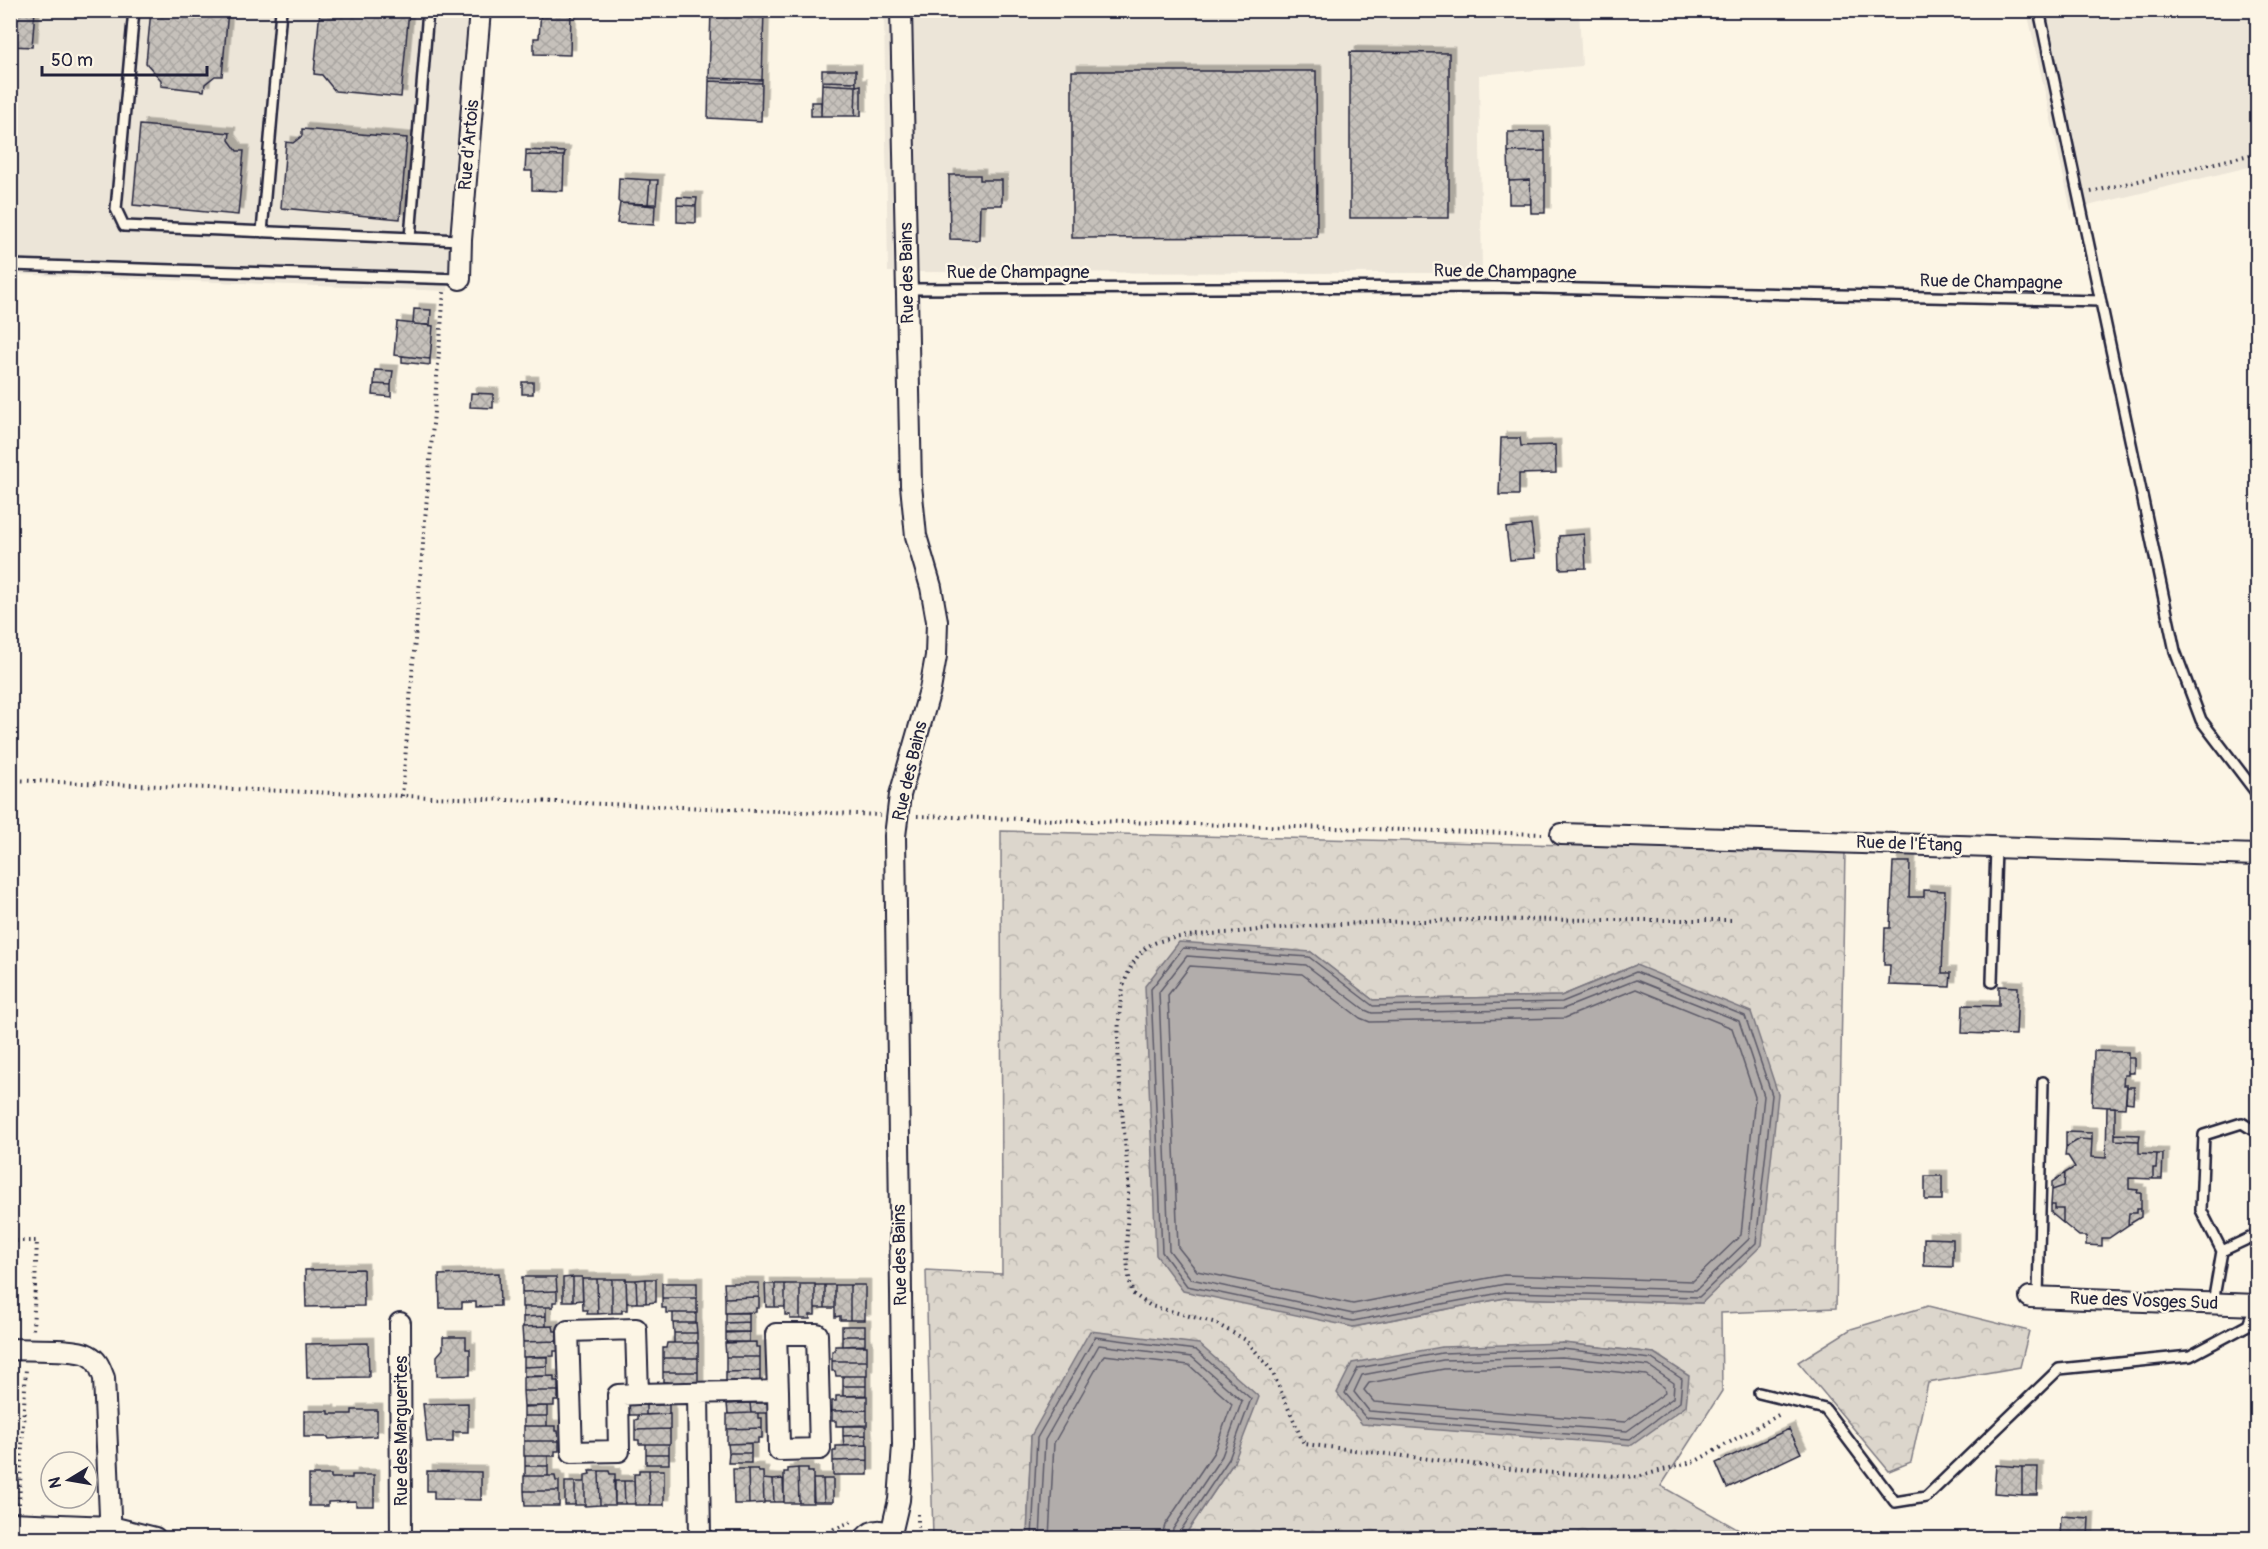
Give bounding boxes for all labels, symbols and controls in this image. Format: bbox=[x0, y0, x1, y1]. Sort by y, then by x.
scale bar bbox=[42, 39, 207, 77]
text: 50 m bbox=[51, 49, 93, 72]
street label: Rue d'Artois bbox=[454, 99, 484, 191]
street label: Rue des Bains bbox=[895, 222, 919, 324]
street label: Rue de Champagne bbox=[1433, 259, 1577, 285]
street label: Rue de Champagne bbox=[947, 261, 1090, 284]
street label: Rue de Champagne bbox=[1919, 269, 2063, 295]
street label: Rue des Bains bbox=[887, 719, 933, 823]
street label: Rue de l'Étang bbox=[1855, 831, 1963, 857]
street label: Rue des Bains bbox=[888, 1204, 912, 1306]
street label: Rue des Vosges Sud bbox=[2069, 1287, 2219, 1315]
street label: Rue des Marguerites bbox=[390, 1356, 413, 1506]
north arrow bbox=[39, 1450, 99, 1510]
text: N bbox=[44, 1475, 66, 1490]

